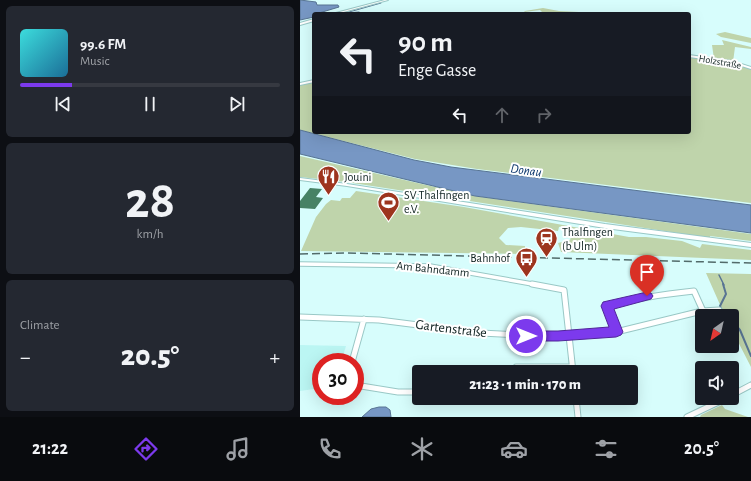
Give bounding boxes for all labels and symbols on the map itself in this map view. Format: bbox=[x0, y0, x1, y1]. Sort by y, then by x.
street label: Holzstraße bbox=[698, 53, 742, 71]
water label: Donau bbox=[510, 162, 542, 180]
restaurant icon: Jouini bbox=[315, 164, 341, 197]
place label: Jouini bbox=[344, 171, 372, 183]
sports icon: SV Thalfingen e.V. bbox=[376, 189, 402, 222]
place label: SV Thalfingen e.V. bbox=[404, 189, 469, 215]
station icon: Thalfingen (b Ulm) bbox=[533, 226, 559, 259]
place label: Thalfingen (b Ulm) bbox=[562, 226, 613, 252]
bus stop icon: Bahnhof bbox=[513, 245, 539, 278]
place label: Bahnhof bbox=[470, 252, 511, 264]
pin bbox=[630, 255, 664, 296]
street label: Am Bahndamm bbox=[396, 259, 470, 279]
north arrow bbox=[695, 309, 739, 353]
position arrow bbox=[505, 315, 547, 357]
street label: Gartenstraße bbox=[415, 318, 487, 340]
speed limit sign: 30 bbox=[312, 353, 364, 405]

